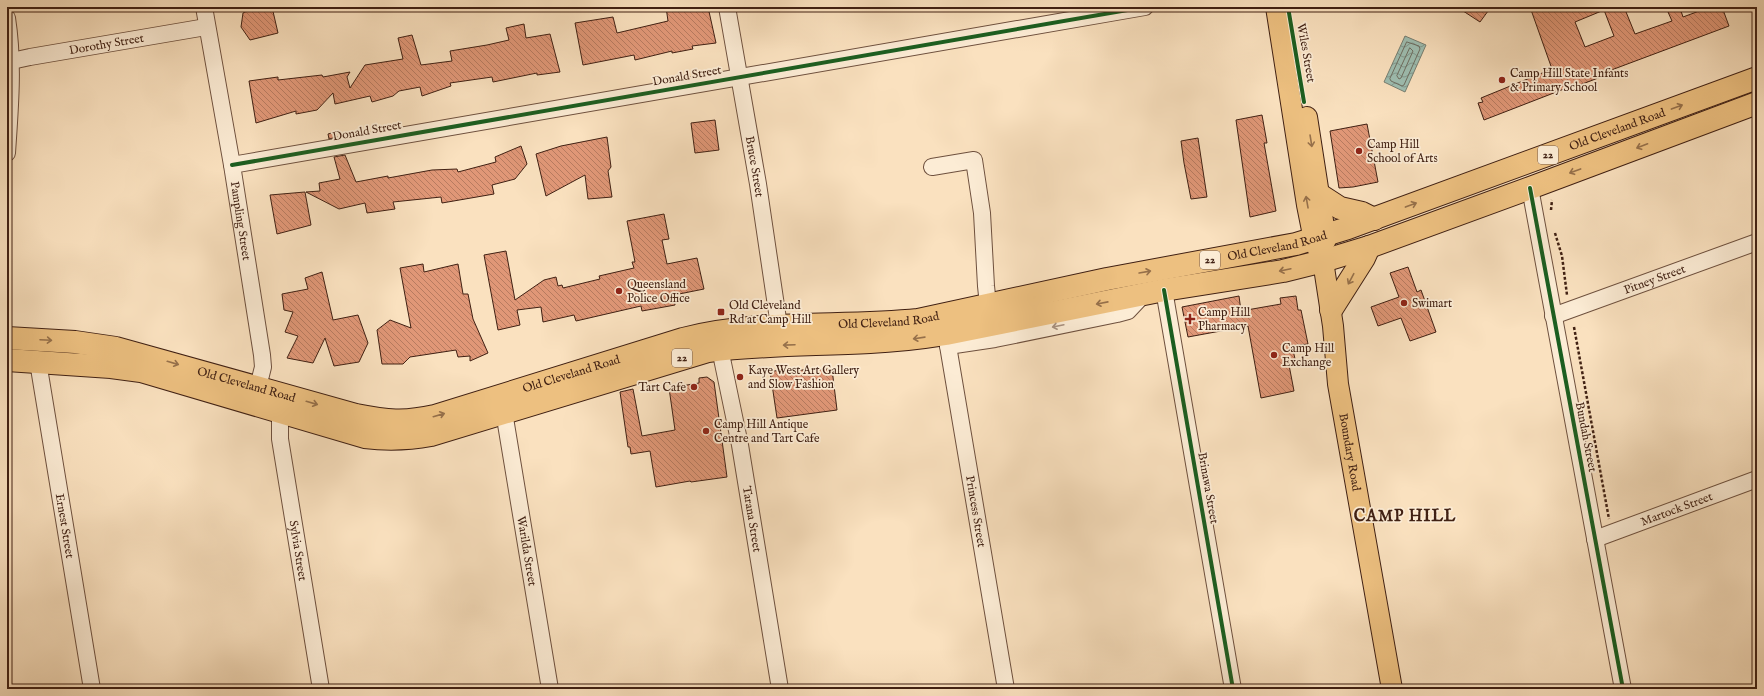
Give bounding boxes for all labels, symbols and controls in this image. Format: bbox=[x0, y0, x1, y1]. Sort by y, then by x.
street label: Wiles Street bbox=[1293, 22, 1319, 84]
street label: Dorothy Street bbox=[68, 30, 145, 58]
street label: Donald Street bbox=[651, 63, 723, 89]
place label: Camp Hill State Infants & Primary School bbox=[1510, 66, 1628, 95]
marker: Camp Hill State Infants & Primary School bbox=[1497, 75, 1507, 85]
one-way arrow bbox=[1670, 103, 1683, 110]
street label: Old Cleveland Road bbox=[1567, 105, 1668, 154]
street label: Donald Street bbox=[331, 118, 403, 144]
one-way arrow bbox=[1307, 134, 1315, 147]
street label: Bruce Street bbox=[742, 135, 767, 198]
place label: Camp Hill School of Arts bbox=[1367, 137, 1438, 166]
one-way arrow bbox=[1636, 143, 1648, 151]
marker: Camp Hill School of Arts bbox=[1354, 146, 1364, 156]
road number: 22 bbox=[1538, 146, 1558, 164]
one-way arrow bbox=[1569, 168, 1581, 176]
street label: Pampling Street bbox=[227, 180, 254, 261]
one-way arrow bbox=[1302, 195, 1310, 208]
one-way arrow bbox=[1404, 201, 1416, 209]
street label: Old Cleveland Road bbox=[1226, 227, 1329, 264]
road number: 22 bbox=[1200, 251, 1220, 269]
street label: Pitney Street bbox=[1622, 261, 1687, 297]
one-way arrow bbox=[1279, 266, 1292, 274]
one-way arrow bbox=[1138, 268, 1151, 276]
one-way arrow bbox=[1346, 272, 1354, 284]
place label: Queensland Police Office bbox=[627, 277, 690, 306]
marker: Queensland Police Office bbox=[614, 286, 624, 296]
place label: Swimart bbox=[1412, 296, 1452, 311]
place label: Old Cleveland Rd at Camp Hill bbox=[729, 298, 812, 328]
marker: Swimart bbox=[1399, 298, 1409, 308]
one-way arrow bbox=[1096, 299, 1109, 307]
place label: Camp Hill Pharmacy bbox=[1198, 305, 1251, 334]
marker: Old Cleveland Rd at Camp Hill bbox=[716, 307, 726, 317]
street label: Old Cleveland Road bbox=[838, 308, 941, 332]
marker: Camp Hill Pharmacy bbox=[1185, 314, 1195, 324]
one-way arrow bbox=[1052, 323, 1065, 331]
one-way arrow bbox=[913, 334, 926, 342]
one-way arrow bbox=[39, 337, 52, 344]
one-way arrow bbox=[783, 341, 796, 349]
place label: Camp Hill Exchange bbox=[1282, 341, 1335, 370]
road number: 22 bbox=[672, 349, 692, 367]
marker: Camp Hill Exchange bbox=[1269, 350, 1279, 360]
street label: Old Cleveland Road bbox=[520, 351, 622, 396]
one-way arrow bbox=[167, 360, 180, 367]
place label: Kaye West Art Gallery and Slow Fashion bbox=[748, 363, 859, 392]
street label: Old Cleveland Road bbox=[196, 364, 298, 405]
marker: Kaye West Art Gallery and Slow Fashion bbox=[735, 372, 745, 382]
place label: Tart Cafe bbox=[638, 380, 686, 395]
marker: Tart Cafe bbox=[689, 382, 699, 392]
one-way arrow bbox=[305, 400, 318, 407]
street label: Bundah Street bbox=[1572, 401, 1600, 473]
one-way arrow bbox=[432, 411, 445, 418]
street label: Boundary Road bbox=[1336, 412, 1364, 493]
place label: Camp Hill Antique Centre and Tart Cafe bbox=[714, 417, 820, 446]
marker: Camp Hill Antique Centre and Tart Cafe bbox=[701, 426, 711, 436]
street label: Brinawa Street bbox=[1194, 451, 1222, 525]
street label: Princess Street bbox=[963, 474, 989, 548]
street label: Tarana Street bbox=[739, 485, 765, 553]
street label: Martock Street bbox=[1639, 489, 1715, 529]
street label: Ernest Street bbox=[52, 492, 78, 559]
district label: CAMP HILL bbox=[1354, 507, 1456, 527]
street label: Warilda Street bbox=[514, 515, 540, 587]
street label: Sylvia Street bbox=[286, 519, 311, 582]

